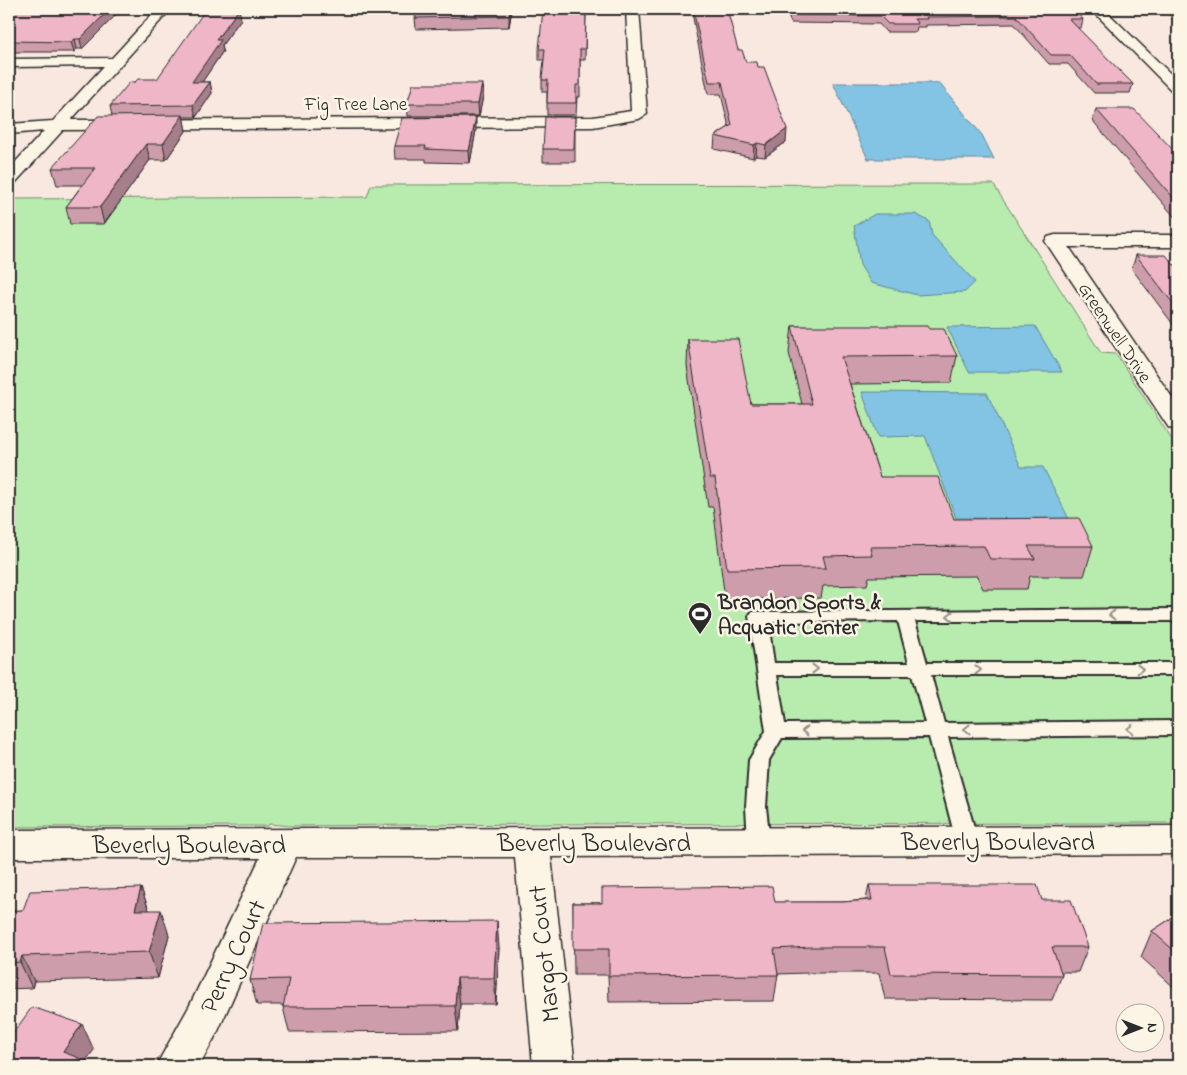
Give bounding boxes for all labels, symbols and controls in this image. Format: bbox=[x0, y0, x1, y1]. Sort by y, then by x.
street label: Fig Tree Lane bbox=[304, 92, 408, 121]
street label: Greenwell Drive bbox=[1070, 278, 1158, 389]
place label: Brandon Sports & Acquatic Center bbox=[717, 588, 882, 645]
sports icon: Brandon Sports & Acquatic Center bbox=[687, 601, 713, 635]
one-way arrow bbox=[1108, 610, 1116, 620]
one-way arrow bbox=[945, 611, 953, 621]
one-way arrow bbox=[812, 664, 819, 674]
one-way arrow bbox=[1136, 664, 1144, 674]
one-way arrow bbox=[974, 665, 982, 675]
one-way arrow bbox=[963, 724, 970, 734]
one-way arrow bbox=[1125, 724, 1133, 734]
one-way arrow bbox=[800, 725, 808, 736]
street label: Beverly Boulevard bbox=[900, 825, 1095, 863]
street label: Beverly Boulevard bbox=[496, 826, 691, 864]
street label: Beverly Boulevard bbox=[91, 828, 286, 866]
street label: Margot Court bbox=[520, 883, 572, 1024]
street label: Perry Court bbox=[192, 894, 278, 1020]
north arrow bbox=[1114, 1002, 1164, 1052]
text: N bbox=[1141, 1023, 1162, 1033]

